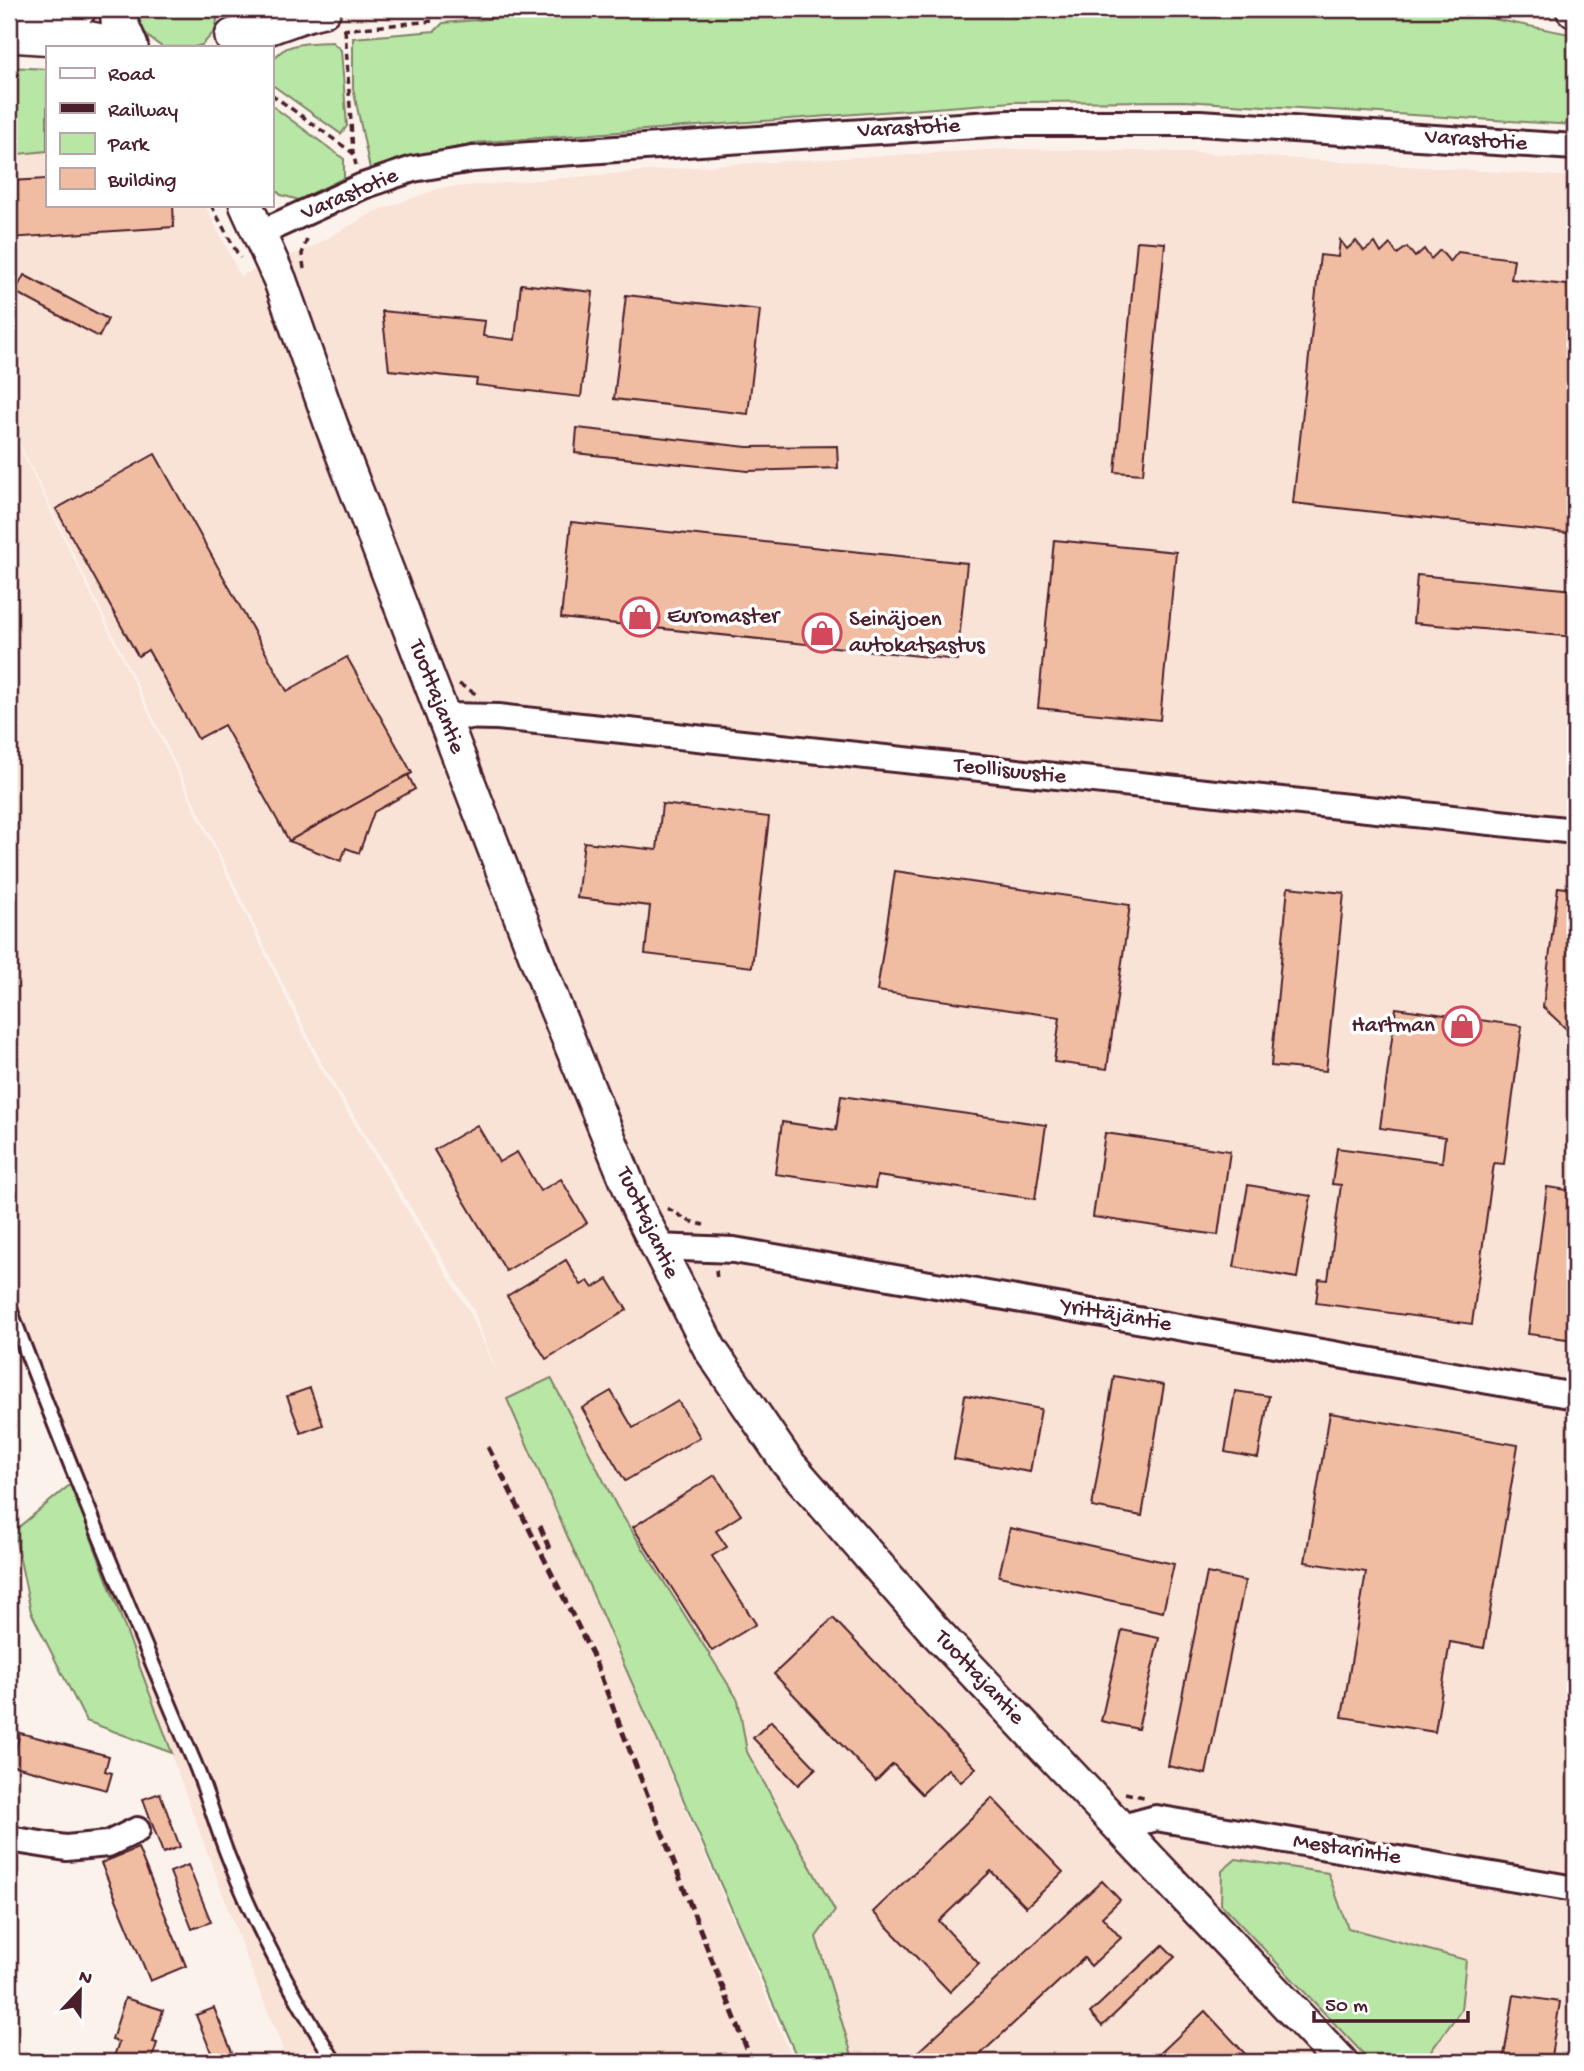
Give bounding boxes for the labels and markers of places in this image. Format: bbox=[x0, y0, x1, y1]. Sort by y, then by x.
shop icon: Euromaster bbox=[619, 596, 661, 638]
place label: Euromaster bbox=[667, 604, 781, 631]
place label: Seinäjoen autokatsastus bbox=[849, 607, 985, 660]
shop icon: Seinäjoen autokatsastus bbox=[801, 612, 843, 654]
shop icon: Hartman bbox=[1441, 1005, 1483, 1047]
place label: Hartman bbox=[1352, 1013, 1435, 1040]

